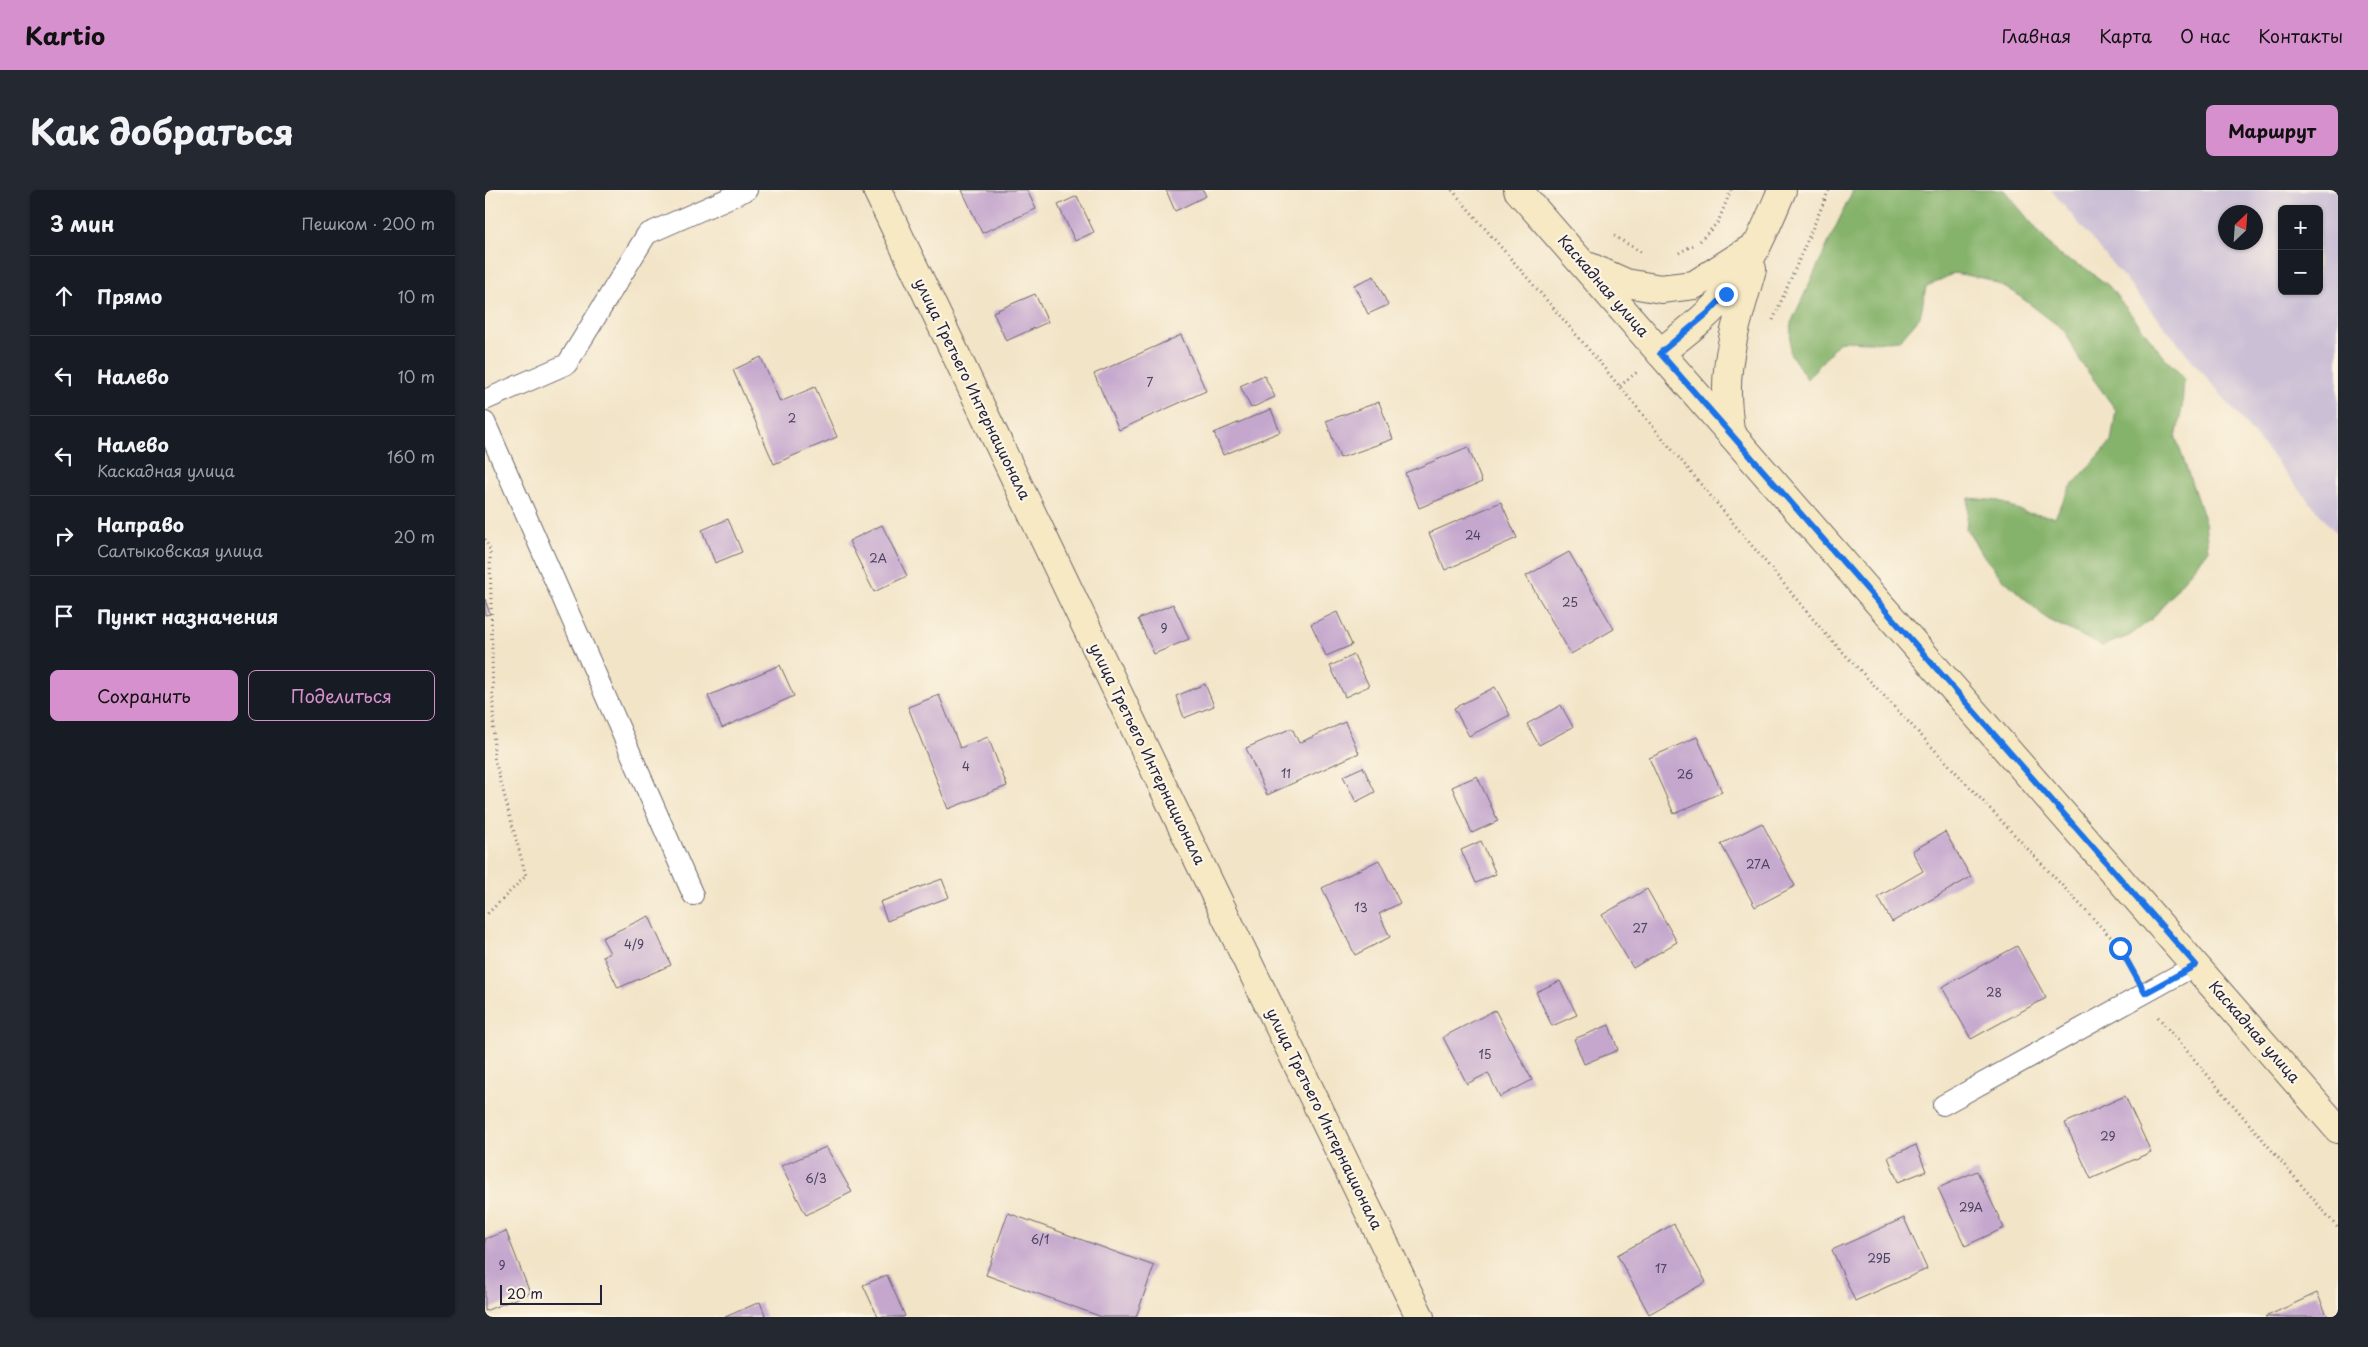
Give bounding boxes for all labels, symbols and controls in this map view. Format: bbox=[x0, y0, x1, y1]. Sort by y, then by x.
text: Kartio bbox=[25, 17, 105, 53]
text: Главная bbox=[2002, 22, 2071, 49]
text: Карта bbox=[2099, 22, 2152, 49]
text: О нас bbox=[2180, 22, 2230, 49]
text: Контакты bbox=[2258, 22, 2343, 49]
text: Как добраться bbox=[30, 104, 294, 157]
button: Маршрут bbox=[2206, 105, 2338, 156]
north arrow bbox=[2218, 205, 2263, 250]
map controls bbox=[2278, 205, 2323, 295]
button: + bbox=[2278, 205, 2323, 250]
text: 3 мин bbox=[50, 207, 114, 239]
text: Пешком · 200 m bbox=[301, 211, 435, 235]
street label: Каскадная улица bbox=[1553, 229, 1656, 342]
button: − bbox=[2278, 250, 2323, 295]
street label: улица Третьего Интернационала bbox=[909, 274, 1037, 504]
icon: ahead bbox=[50, 282, 78, 310]
text: Прямо bbox=[97, 282, 162, 310]
route end bbox=[1715, 283, 1738, 306]
text: 10 m bbox=[398, 284, 435, 308]
icon: left bbox=[50, 362, 78, 390]
text: Налево bbox=[97, 362, 169, 390]
text: 10 m bbox=[398, 364, 435, 388]
house number: 7 bbox=[1147, 373, 1154, 391]
house number: 2 bbox=[788, 409, 796, 427]
text: Налево bbox=[97, 430, 169, 458]
icon: left bbox=[50, 442, 78, 470]
text: 160 m bbox=[387, 444, 435, 468]
text: Каскадная улица bbox=[97, 458, 235, 482]
text: Направо bbox=[97, 510, 184, 538]
icon: right bbox=[50, 522, 78, 550]
text: 20 m bbox=[394, 524, 435, 548]
house number: 24 bbox=[1465, 526, 1481, 544]
text: Салтыковская улица bbox=[97, 538, 263, 562]
house number: 2А bbox=[869, 549, 887, 567]
house number: 25 bbox=[1562, 593, 1578, 611]
icon: arrive bbox=[50, 602, 78, 630]
text: Пункт назначения bbox=[97, 602, 278, 630]
house number: 9 bbox=[1160, 619, 1168, 637]
street label: улица Третьего Интернационала bbox=[1084, 639, 1212, 869]
button: Сохранить bbox=[50, 670, 238, 721]
button: Поделиться bbox=[248, 670, 435, 721]
house number: 4 bbox=[962, 757, 970, 775]
house number: 11 bbox=[1281, 764, 1291, 782]
house number: 26 bbox=[1677, 765, 1693, 783]
house number: 27А bbox=[1746, 855, 1770, 873]
house number: 13 bbox=[1354, 898, 1368, 916]
house number: 27 bbox=[1633, 919, 1648, 937]
house number: 4/9 bbox=[624, 935, 644, 953]
route start bbox=[2109, 937, 2132, 960]
street label: Каскадная улица bbox=[2204, 975, 2307, 1088]
house number: 28 bbox=[1986, 983, 2002, 1001]
street label: улица Третьего Интернационала bbox=[1261, 1004, 1389, 1234]
house number: 15 bbox=[1478, 1045, 1492, 1063]
house number: 29 bbox=[2100, 1127, 2116, 1145]
house number: 6/3 bbox=[805, 1169, 827, 1187]
house number: 29А bbox=[1959, 1198, 1983, 1216]
house number: 6/1 bbox=[1031, 1230, 1049, 1248]
house number: 29Б bbox=[1867, 1249, 1891, 1267]
house number: 9 bbox=[498, 1256, 506, 1274]
house number: 17 bbox=[1655, 1259, 1667, 1277]
scale bar bbox=[500, 1282, 603, 1305]
text: 20 m bbox=[507, 1283, 543, 1304]

